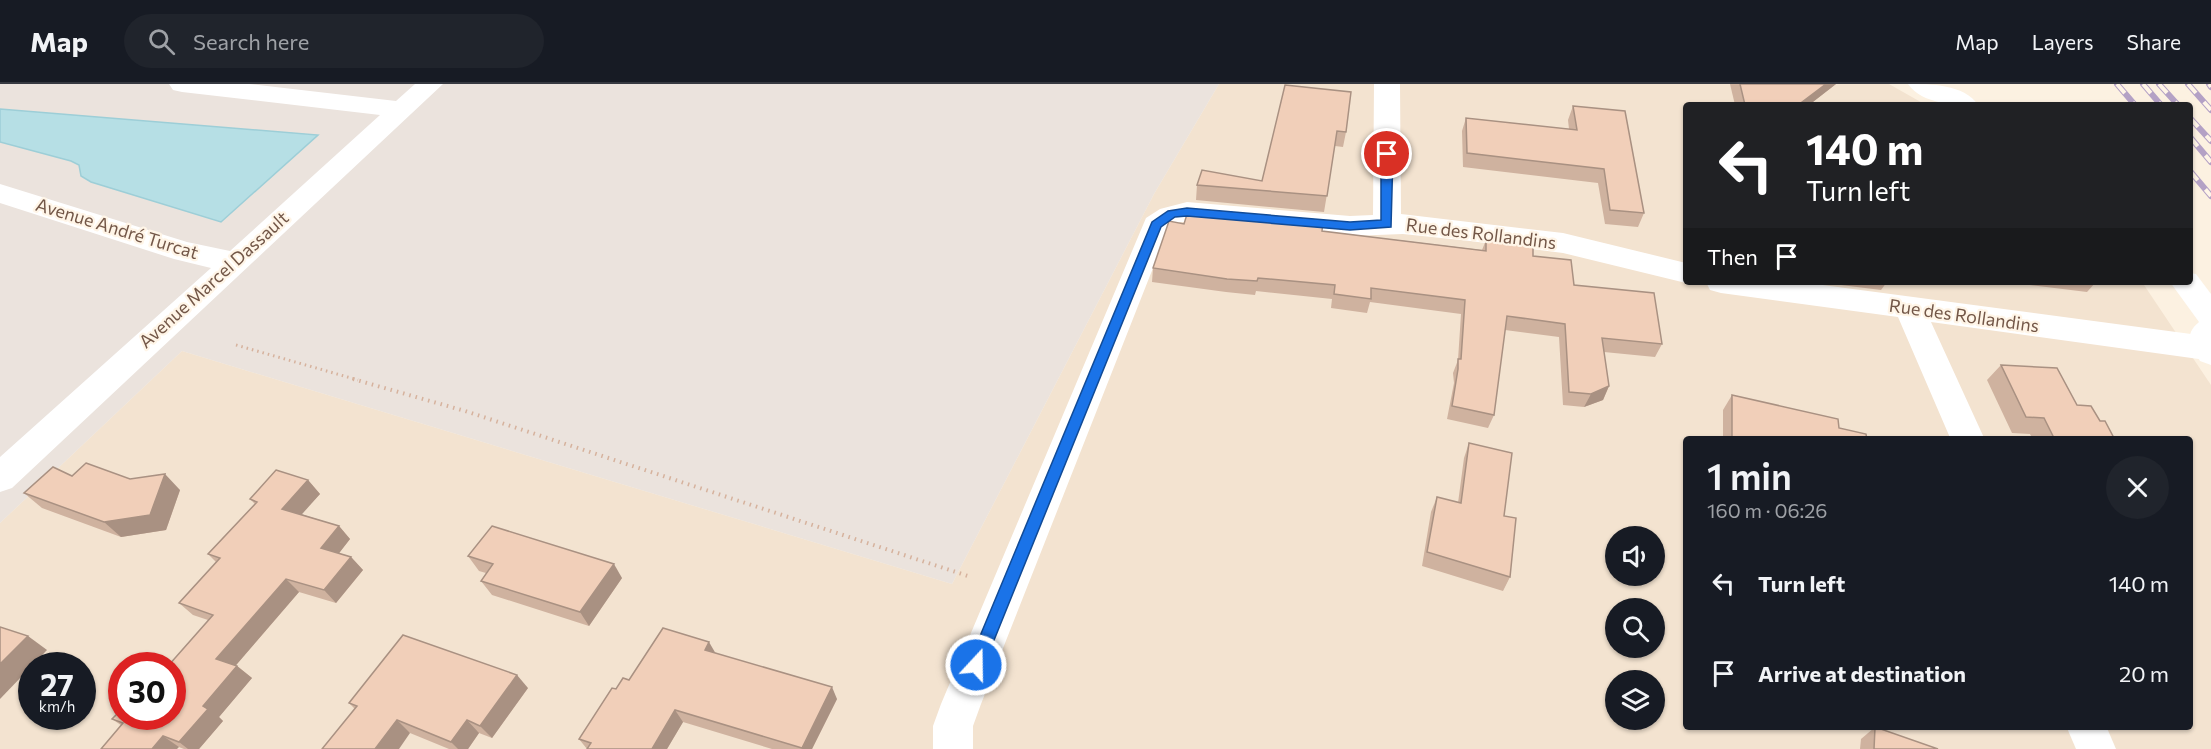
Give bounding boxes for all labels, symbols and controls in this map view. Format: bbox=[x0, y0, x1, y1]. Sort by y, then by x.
search box bbox=[124, 14, 544, 68]
text: Map bbox=[30, 24, 88, 58]
icon: search bbox=[145, 25, 178, 58]
text: Search here bbox=[193, 28, 309, 55]
text: Map bbox=[1955, 29, 1999, 54]
text: Layers bbox=[2032, 29, 2094, 54]
text: Share bbox=[2127, 29, 2181, 54]
text: 140 m bbox=[1806, 122, 1923, 174]
icon: left bbox=[1707, 126, 1785, 204]
pin bbox=[1361, 128, 1412, 179]
icon: arrive bbox=[1370, 137, 1403, 170]
text: Turn left bbox=[1806, 174, 1910, 207]
street label: Avenue André Turcat bbox=[33, 193, 201, 263]
street label: Avenue Marcel Dassault bbox=[134, 206, 293, 352]
street label: Rue des Rollandins bbox=[1405, 213, 1557, 253]
icon: arrive bbox=[1770, 240, 1803, 273]
text: Then bbox=[1707, 243, 1758, 270]
street label: Rue des Rollandins bbox=[1888, 294, 2040, 336]
text: 1 min bbox=[1707, 453, 1792, 497]
button: close bbox=[2106, 456, 2169, 519]
text: 160 m · 06:26 bbox=[1707, 498, 1828, 522]
map controls bbox=[1605, 526, 1665, 730]
button: sound bbox=[1605, 526, 1665, 586]
icon: left bbox=[1707, 567, 1740, 600]
text: Turn left bbox=[1758, 570, 1845, 597]
text: 140 m bbox=[2109, 570, 2169, 597]
button: search bbox=[1605, 598, 1665, 658]
position arrow bbox=[944, 633, 1008, 697]
speed limit sign: 30 bbox=[108, 652, 186, 730]
icon: arrive bbox=[1707, 657, 1740, 690]
text: Arrive at destination bbox=[1758, 660, 1966, 687]
text: 20 m bbox=[2119, 660, 2169, 687]
text: 27 bbox=[40, 665, 74, 702]
button: layers bbox=[1605, 670, 1665, 730]
text: km/h bbox=[39, 697, 75, 715]

